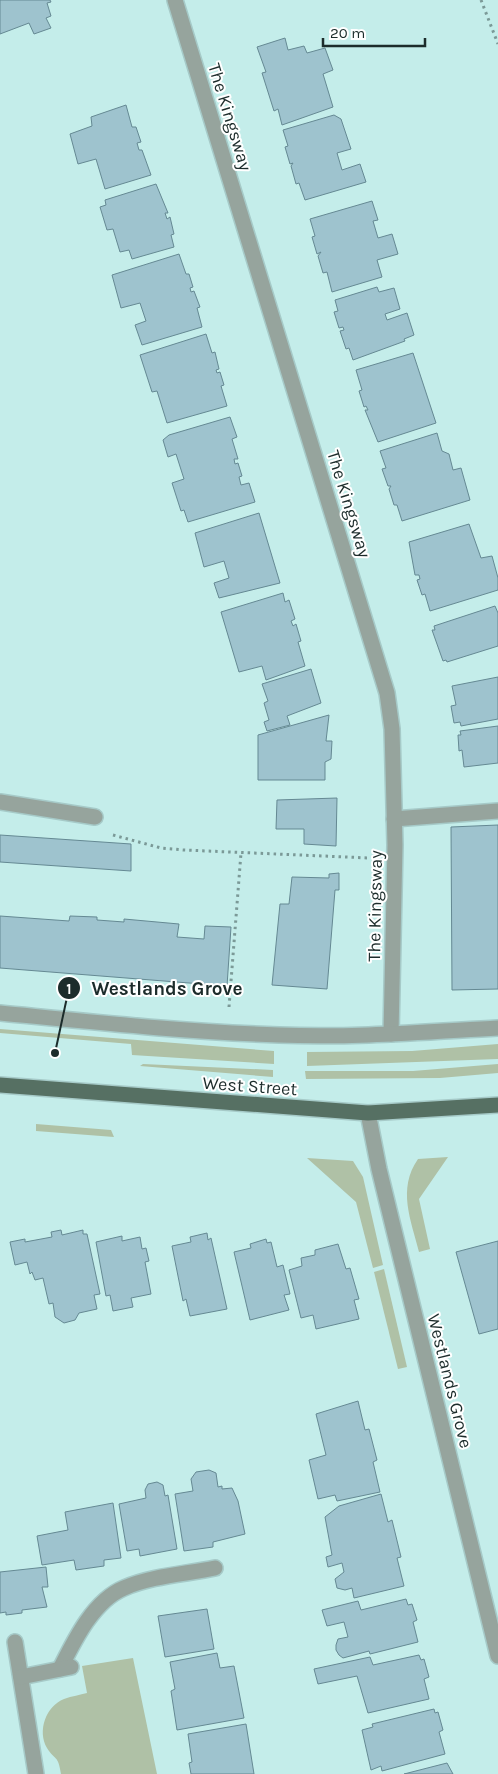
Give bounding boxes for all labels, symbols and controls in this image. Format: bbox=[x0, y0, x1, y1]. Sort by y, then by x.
scale bar bbox=[323, 15, 426, 47]
text: 20 m bbox=[330, 24, 365, 42]
street label: The Kingsway bbox=[203, 60, 257, 174]
street label: The Kingsway bbox=[322, 447, 376, 561]
street label: The Kingsway bbox=[363, 849, 387, 962]
callout: Westlands Grove bbox=[56, 971, 252, 1005]
text: Westlands Grove bbox=[91, 978, 243, 1000]
text: 1 bbox=[66, 980, 72, 998]
street label: West Street bbox=[202, 1072, 298, 1100]
street label: Westlands Grove bbox=[423, 1312, 477, 1450]

